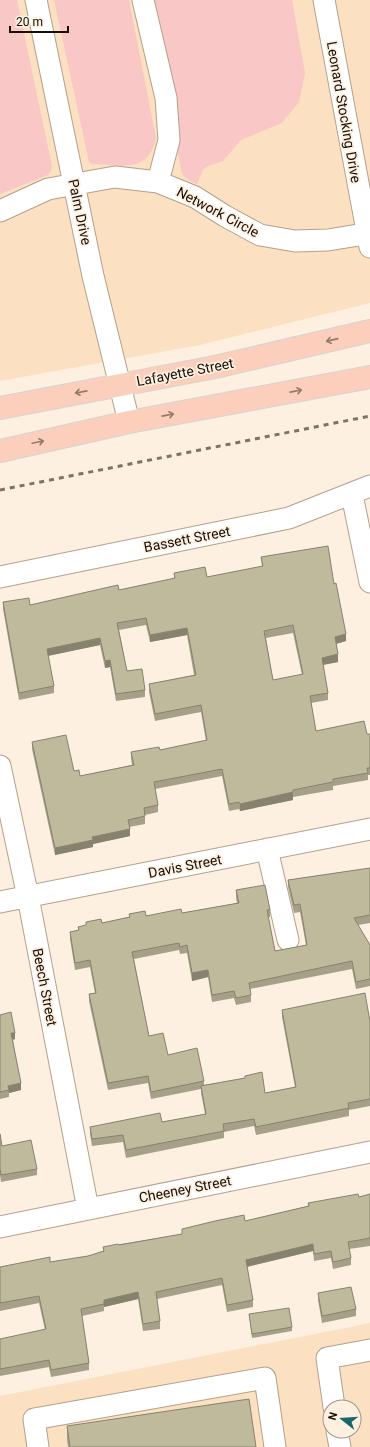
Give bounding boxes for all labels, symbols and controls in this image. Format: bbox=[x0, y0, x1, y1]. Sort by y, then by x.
scale bar bbox=[10, 8, 68, 34]
text: 20 m bbox=[16, 15, 43, 29]
street label: Leonard Stocking Drive bbox=[324, 40, 364, 184]
street label: Palm Drive bbox=[65, 178, 95, 246]
street label: Network Circle bbox=[174, 184, 262, 240]
one-way arrow bbox=[326, 336, 339, 344]
street label: Lafayette Street bbox=[135, 355, 235, 389]
one-way arrow bbox=[289, 387, 302, 395]
one-way arrow bbox=[75, 388, 88, 396]
one-way arrow bbox=[161, 411, 174, 419]
one-way arrow bbox=[31, 438, 44, 446]
street label: Bassett Street bbox=[142, 523, 232, 555]
street label: Davis Street bbox=[147, 851, 224, 881]
street label: Beech Street bbox=[30, 947, 60, 1028]
street label: Cheeney Street bbox=[137, 1172, 233, 1206]
north arrow bbox=[322, 1399, 362, 1439]
text: N bbox=[326, 1410, 340, 1422]

